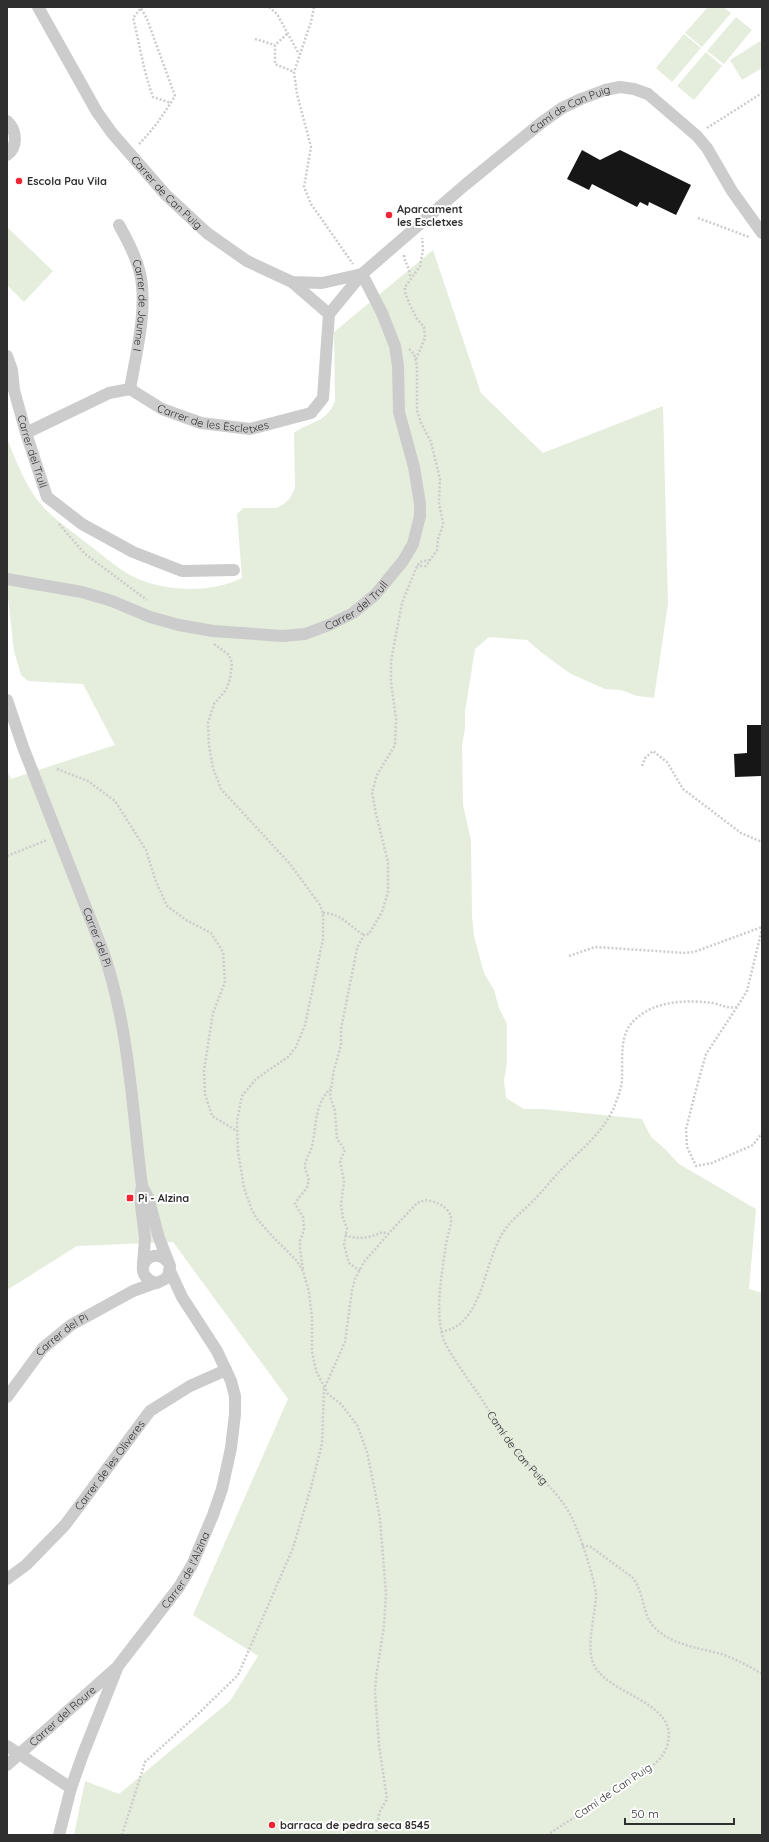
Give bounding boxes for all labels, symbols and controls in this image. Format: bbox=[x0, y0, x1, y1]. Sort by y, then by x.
street label: Camí de Can Puig bbox=[527, 82, 611, 137]
street label: Carrer de Can Puig bbox=[128, 153, 205, 232]
place label: Escola Pau Vila bbox=[27, 174, 107, 188]
marker: Escola Pau Vila bbox=[14, 176, 24, 186]
place label: Aparcament les Escletxes bbox=[397, 202, 463, 229]
marker: Aparcament les Escletxes bbox=[384, 210, 394, 220]
street label: Carrer de Jaume I bbox=[129, 257, 150, 353]
street label: Carrer de les Escletxes bbox=[155, 401, 270, 436]
street label: Carrer del Trull bbox=[14, 413, 50, 490]
street label: Carrer del Trull bbox=[323, 578, 391, 633]
street label: Carrer del Pi bbox=[80, 905, 115, 969]
place label: Pi - Alzina bbox=[138, 1191, 189, 1205]
marker: Pi - Alzina bbox=[125, 1193, 135, 1203]
street label: Carrer del Pi bbox=[32, 1310, 91, 1359]
street label: Camí de Can Puig bbox=[484, 1408, 551, 1488]
street label: Carrer de les Oliveres bbox=[71, 1417, 148, 1513]
street label: Carrer de l'Alzina bbox=[158, 1529, 212, 1611]
street label: Carrer del Roure bbox=[26, 1683, 99, 1749]
street label: Camí de Can Puig bbox=[572, 1760, 654, 1822]
scale bar bbox=[625, 1800, 734, 1826]
text: 50 m bbox=[631, 1806, 659, 1821]
place label: barraca de pedra seca 8545 bbox=[280, 1818, 430, 1832]
marker: barraca de pedra seca 8545 bbox=[267, 1820, 277, 1830]

